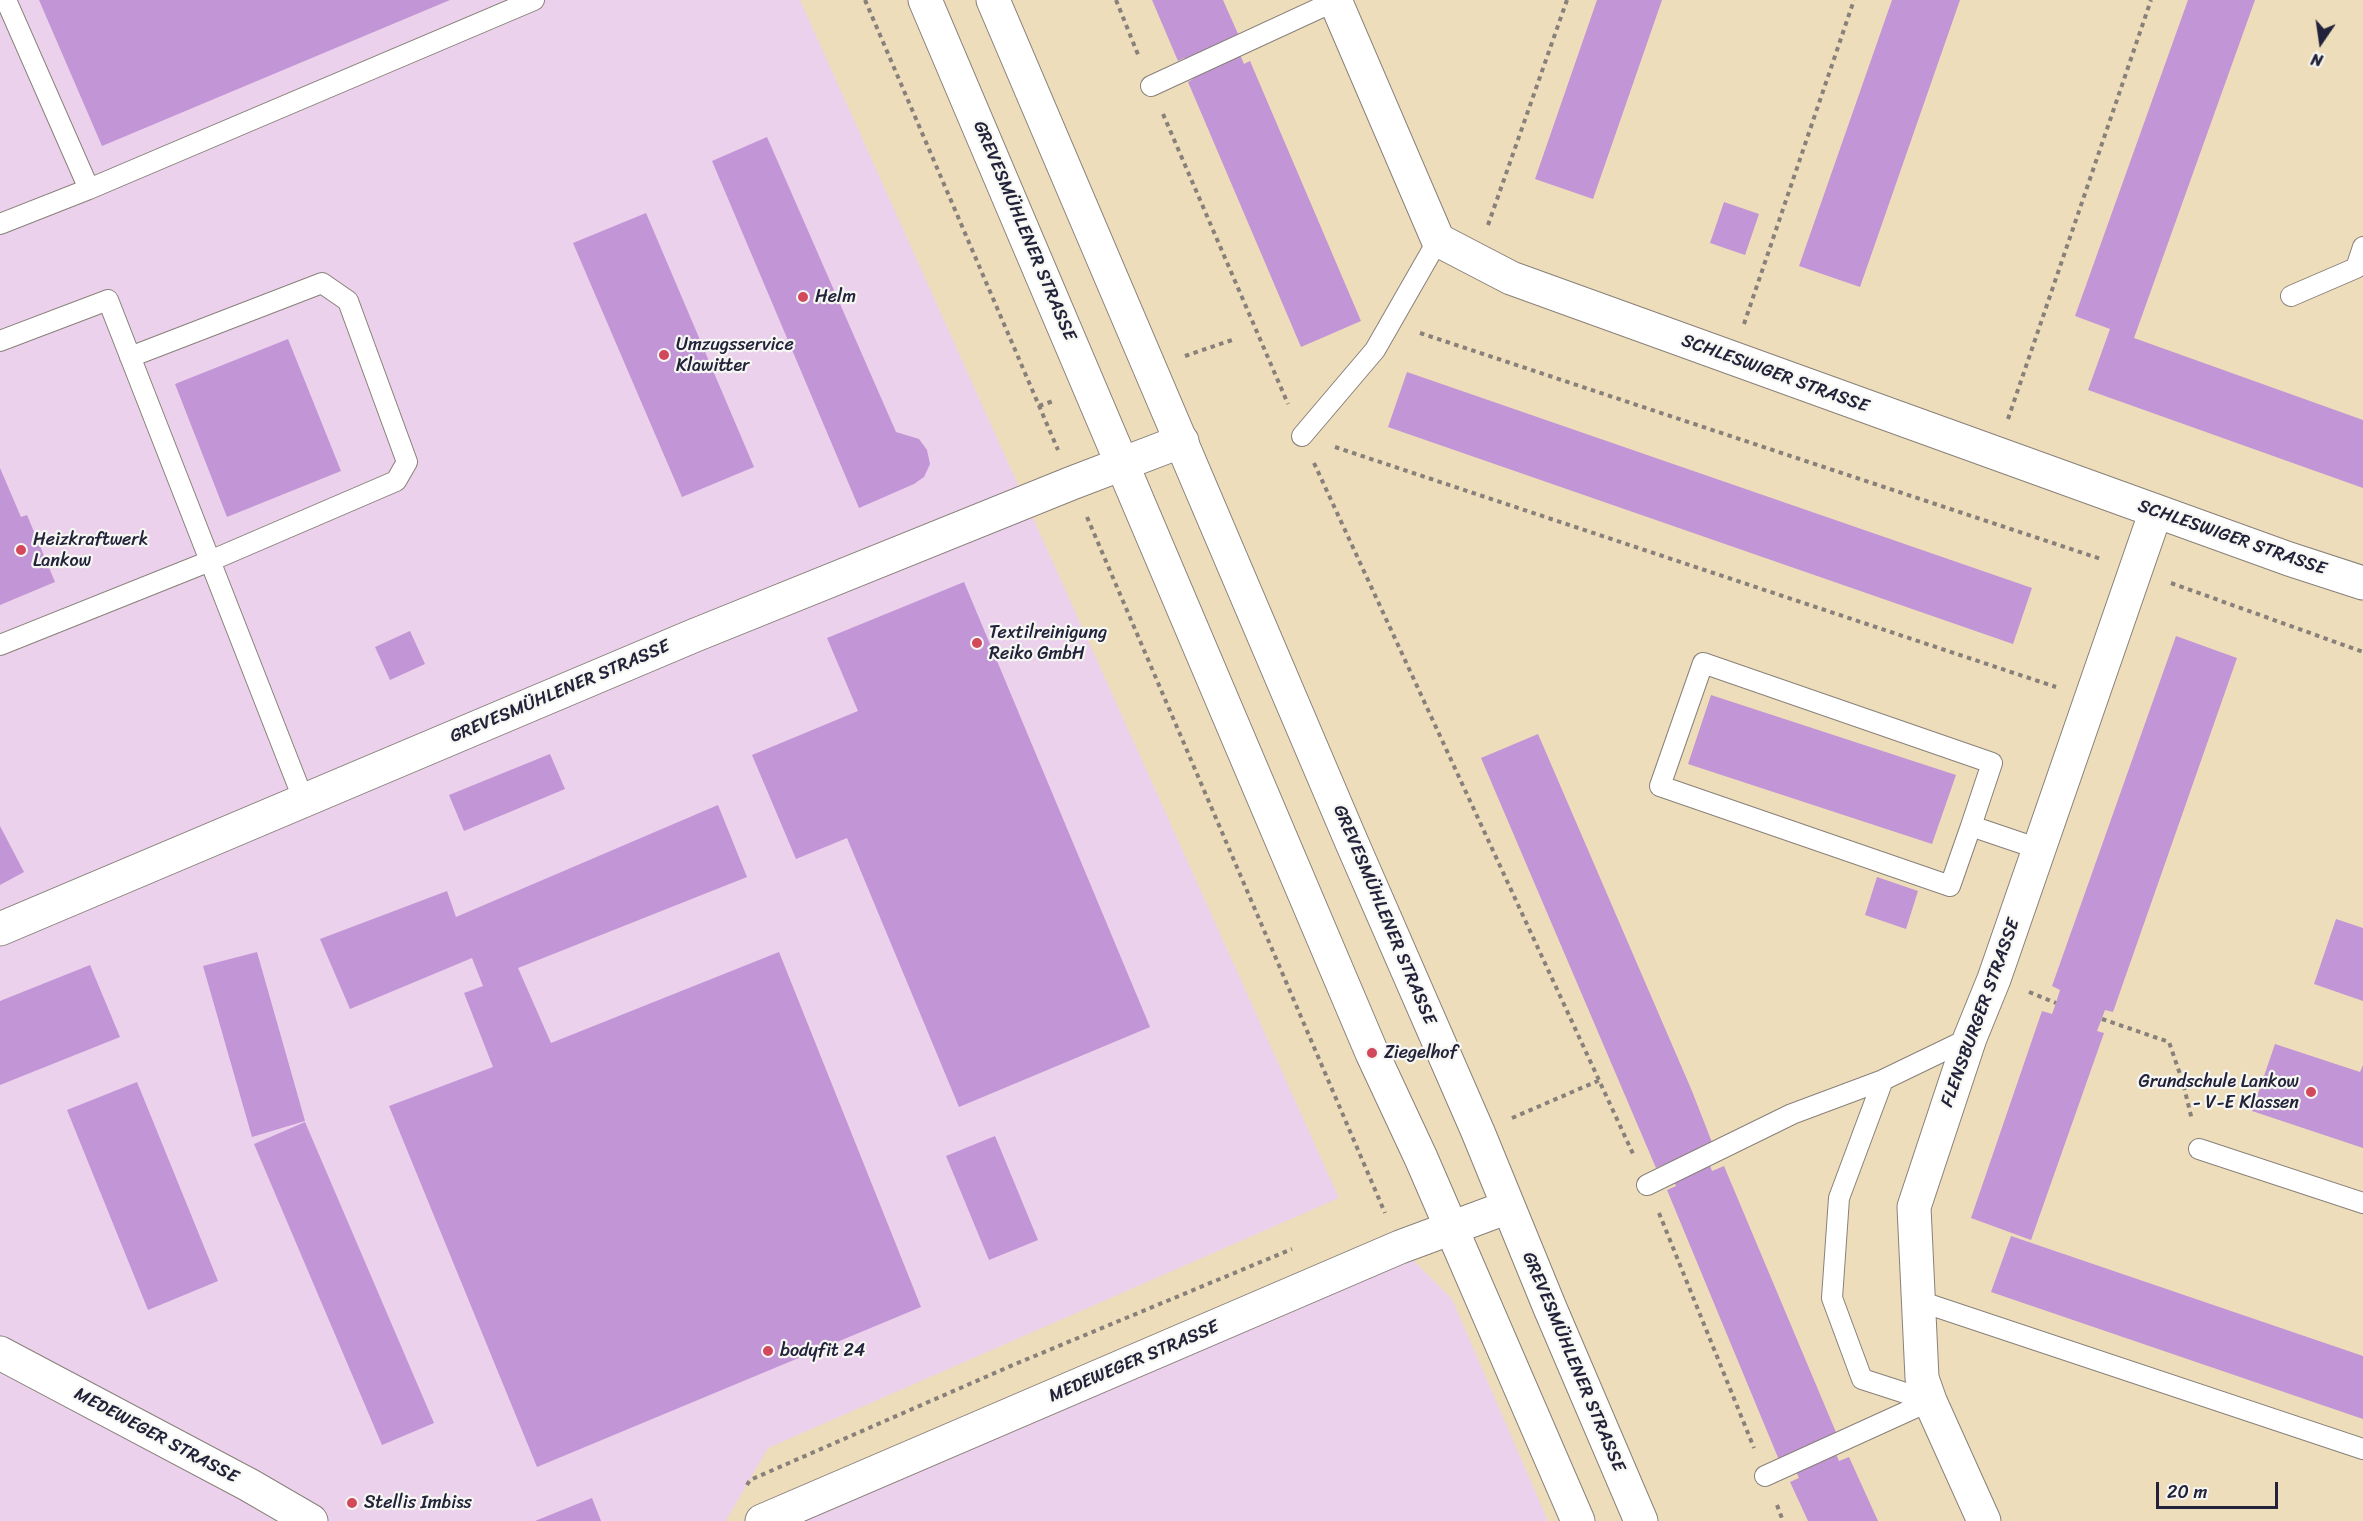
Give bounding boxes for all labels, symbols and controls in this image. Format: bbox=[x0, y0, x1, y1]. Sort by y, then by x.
north arrow bbox=[2291, 12, 2351, 72]
text: N bbox=[2308, 45, 2326, 75]
street label: GREVESMÜHLENER STRASSE bbox=[968, 118, 1080, 344]
place label: Helm bbox=[815, 286, 856, 308]
marker: Helm bbox=[796, 290, 810, 304]
street label: SCHLESWIGER STRASSE bbox=[1678, 330, 1872, 418]
place label: Umzugsservice Klawitter bbox=[676, 334, 794, 376]
marker: Umzugsservice Klawitter bbox=[657, 348, 671, 362]
street label: SCHLESWIGER STRASSE bbox=[2135, 496, 2329, 580]
place label: Heizkraftwerk Lankow bbox=[33, 529, 148, 572]
marker: Heizkraftwerk Lankow bbox=[14, 543, 28, 557]
place label: Textilreinigung Reiko GmbH bbox=[989, 622, 1107, 664]
street label: GREVESMÜHLENER STRASSE bbox=[447, 636, 673, 748]
marker: Textilreinigung Reiko GmbH bbox=[970, 636, 984, 650]
street label: GREVESMÜHLENER STRASSE bbox=[1328, 802, 1440, 1028]
street label: FLENSBURGER STRASSE bbox=[1937, 916, 2025, 1110]
place label: Ziegelhof bbox=[1384, 1042, 1457, 1064]
marker: Ziegelhof bbox=[1365, 1046, 1379, 1060]
place label: Grundschule Lankow - V-E Klassen bbox=[2139, 1071, 2299, 1114]
marker: Grundschule Lankow - V-E Klassen bbox=[2304, 1085, 2318, 1099]
street label: GREVESMÜHLENER STRASSE bbox=[1517, 1249, 1629, 1475]
street label: MEDEWEGER STRASSE bbox=[1046, 1316, 1222, 1408]
place label: bodyfit 24 bbox=[780, 1340, 865, 1362]
marker: bodyfit 24 bbox=[761, 1344, 775, 1358]
street label: MEDEWEGER STRASSE bbox=[70, 1384, 242, 1488]
scale bar bbox=[2159, 1470, 2280, 1508]
text: 20 m bbox=[2167, 1476, 2207, 1508]
place label: Stellis Imbiss bbox=[364, 1492, 472, 1514]
marker: Stellis Imbiss bbox=[345, 1496, 359, 1510]

